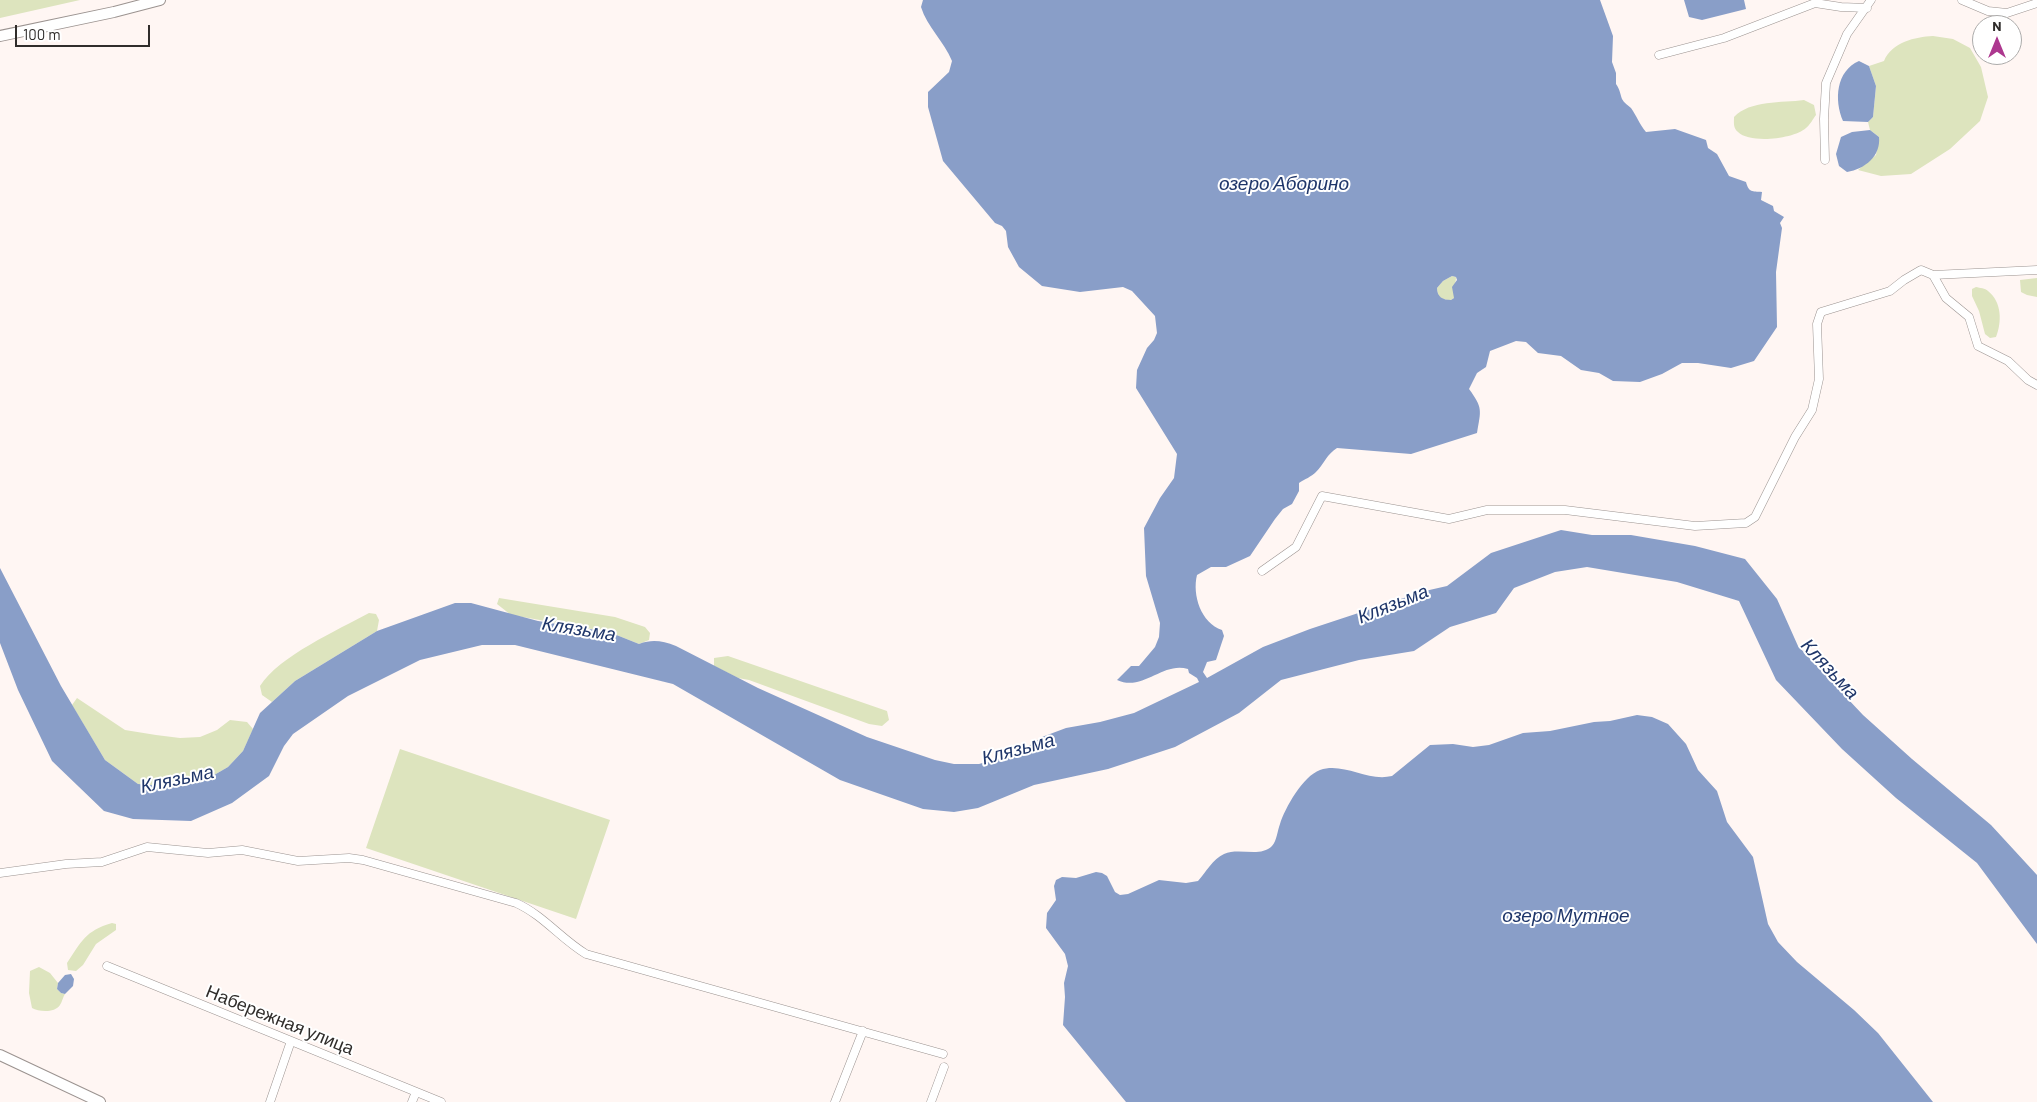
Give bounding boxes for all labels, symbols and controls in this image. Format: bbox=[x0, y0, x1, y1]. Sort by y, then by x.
scale bar bbox=[18, 15, 152, 47]
north arrow bbox=[1972, 15, 2022, 65]
text: N bbox=[1992, 17, 2002, 34]
text: 100 m bbox=[23, 25, 61, 43]
water label: озеро Аборино bbox=[1219, 173, 1349, 195]
water label: Клязьма bbox=[1354, 579, 1432, 629]
water label: Клязьма bbox=[540, 612, 618, 646]
water label: Клязьма bbox=[1796, 634, 1864, 704]
water label: Клязьма bbox=[979, 728, 1057, 770]
water label: Клязьма bbox=[138, 760, 216, 798]
water label: озеро Мутное bbox=[1502, 905, 1630, 927]
street label: Набережная улица bbox=[203, 980, 357, 1060]

